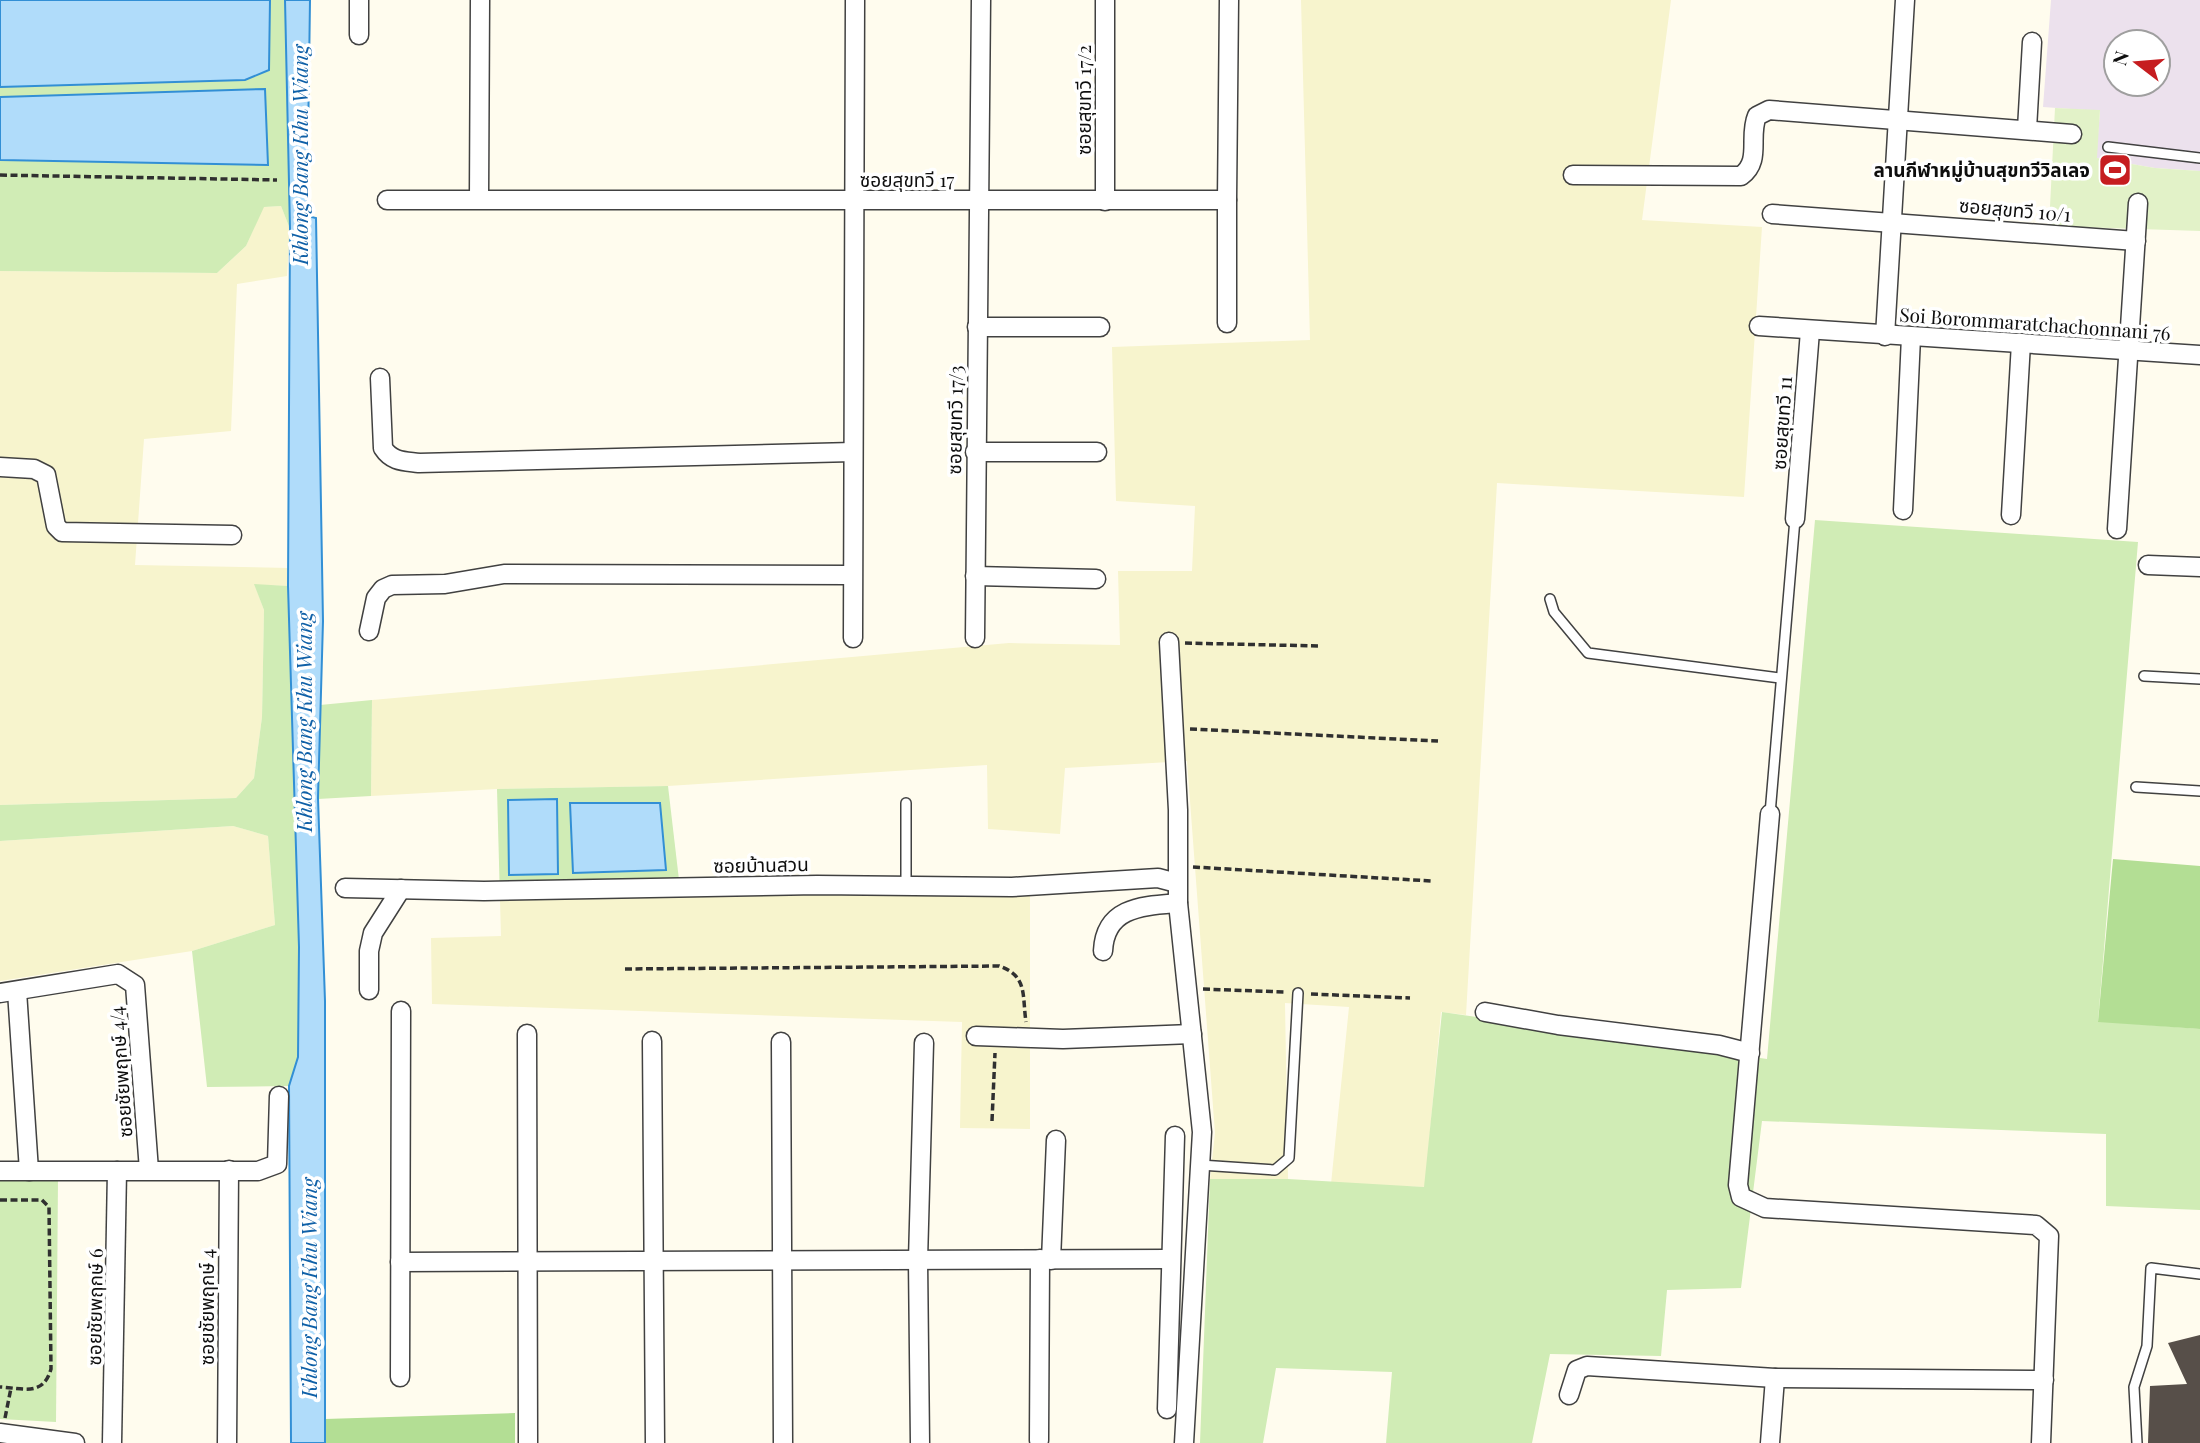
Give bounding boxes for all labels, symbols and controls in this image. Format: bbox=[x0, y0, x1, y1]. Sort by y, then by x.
north arrow bbox=[2102, 28, 2172, 98]
water label: Khlong Bang Khu Wiang bbox=[285, 43, 313, 266]
street label: ซอยสุขทวี 17/2 bbox=[1070, 45, 1096, 155]
text: N bbox=[2105, 48, 2134, 68]
sports icon: ลานกีฬาหมู่บ้านสุขทวีวิลเลจ bbox=[2096, 151, 2134, 189]
place label: ลานกีฬาหมู่บ้านสุขทวีวิลเลจ bbox=[1874, 156, 2090, 182]
street label: ซอยสุขทวี 17 bbox=[860, 166, 954, 192]
street label: ซอยสุขทวี 10/1 bbox=[1958, 191, 2072, 227]
street label: Soi Borommaratchachonnani 76 bbox=[1899, 301, 2172, 345]
street label: ซอยสุขทวี 17/3 bbox=[940, 365, 968, 475]
street label: ซอยสุขทวี 11 bbox=[1765, 375, 1797, 471]
water label: Khlong Bang Khu Wiang bbox=[289, 610, 317, 833]
street label: ซอยบ้านสวน bbox=[713, 850, 809, 878]
street label: ซอยชัยพฤกษ์ 4/4 bbox=[102, 1006, 138, 1139]
water label: Khlong Bang Khu Wiang bbox=[294, 1176, 322, 1399]
street label: ซอยชัยพฤกษ์ 6 bbox=[80, 1248, 108, 1366]
street label: ซอยชัยพฤกษ์ 4 bbox=[193, 1249, 219, 1365]

